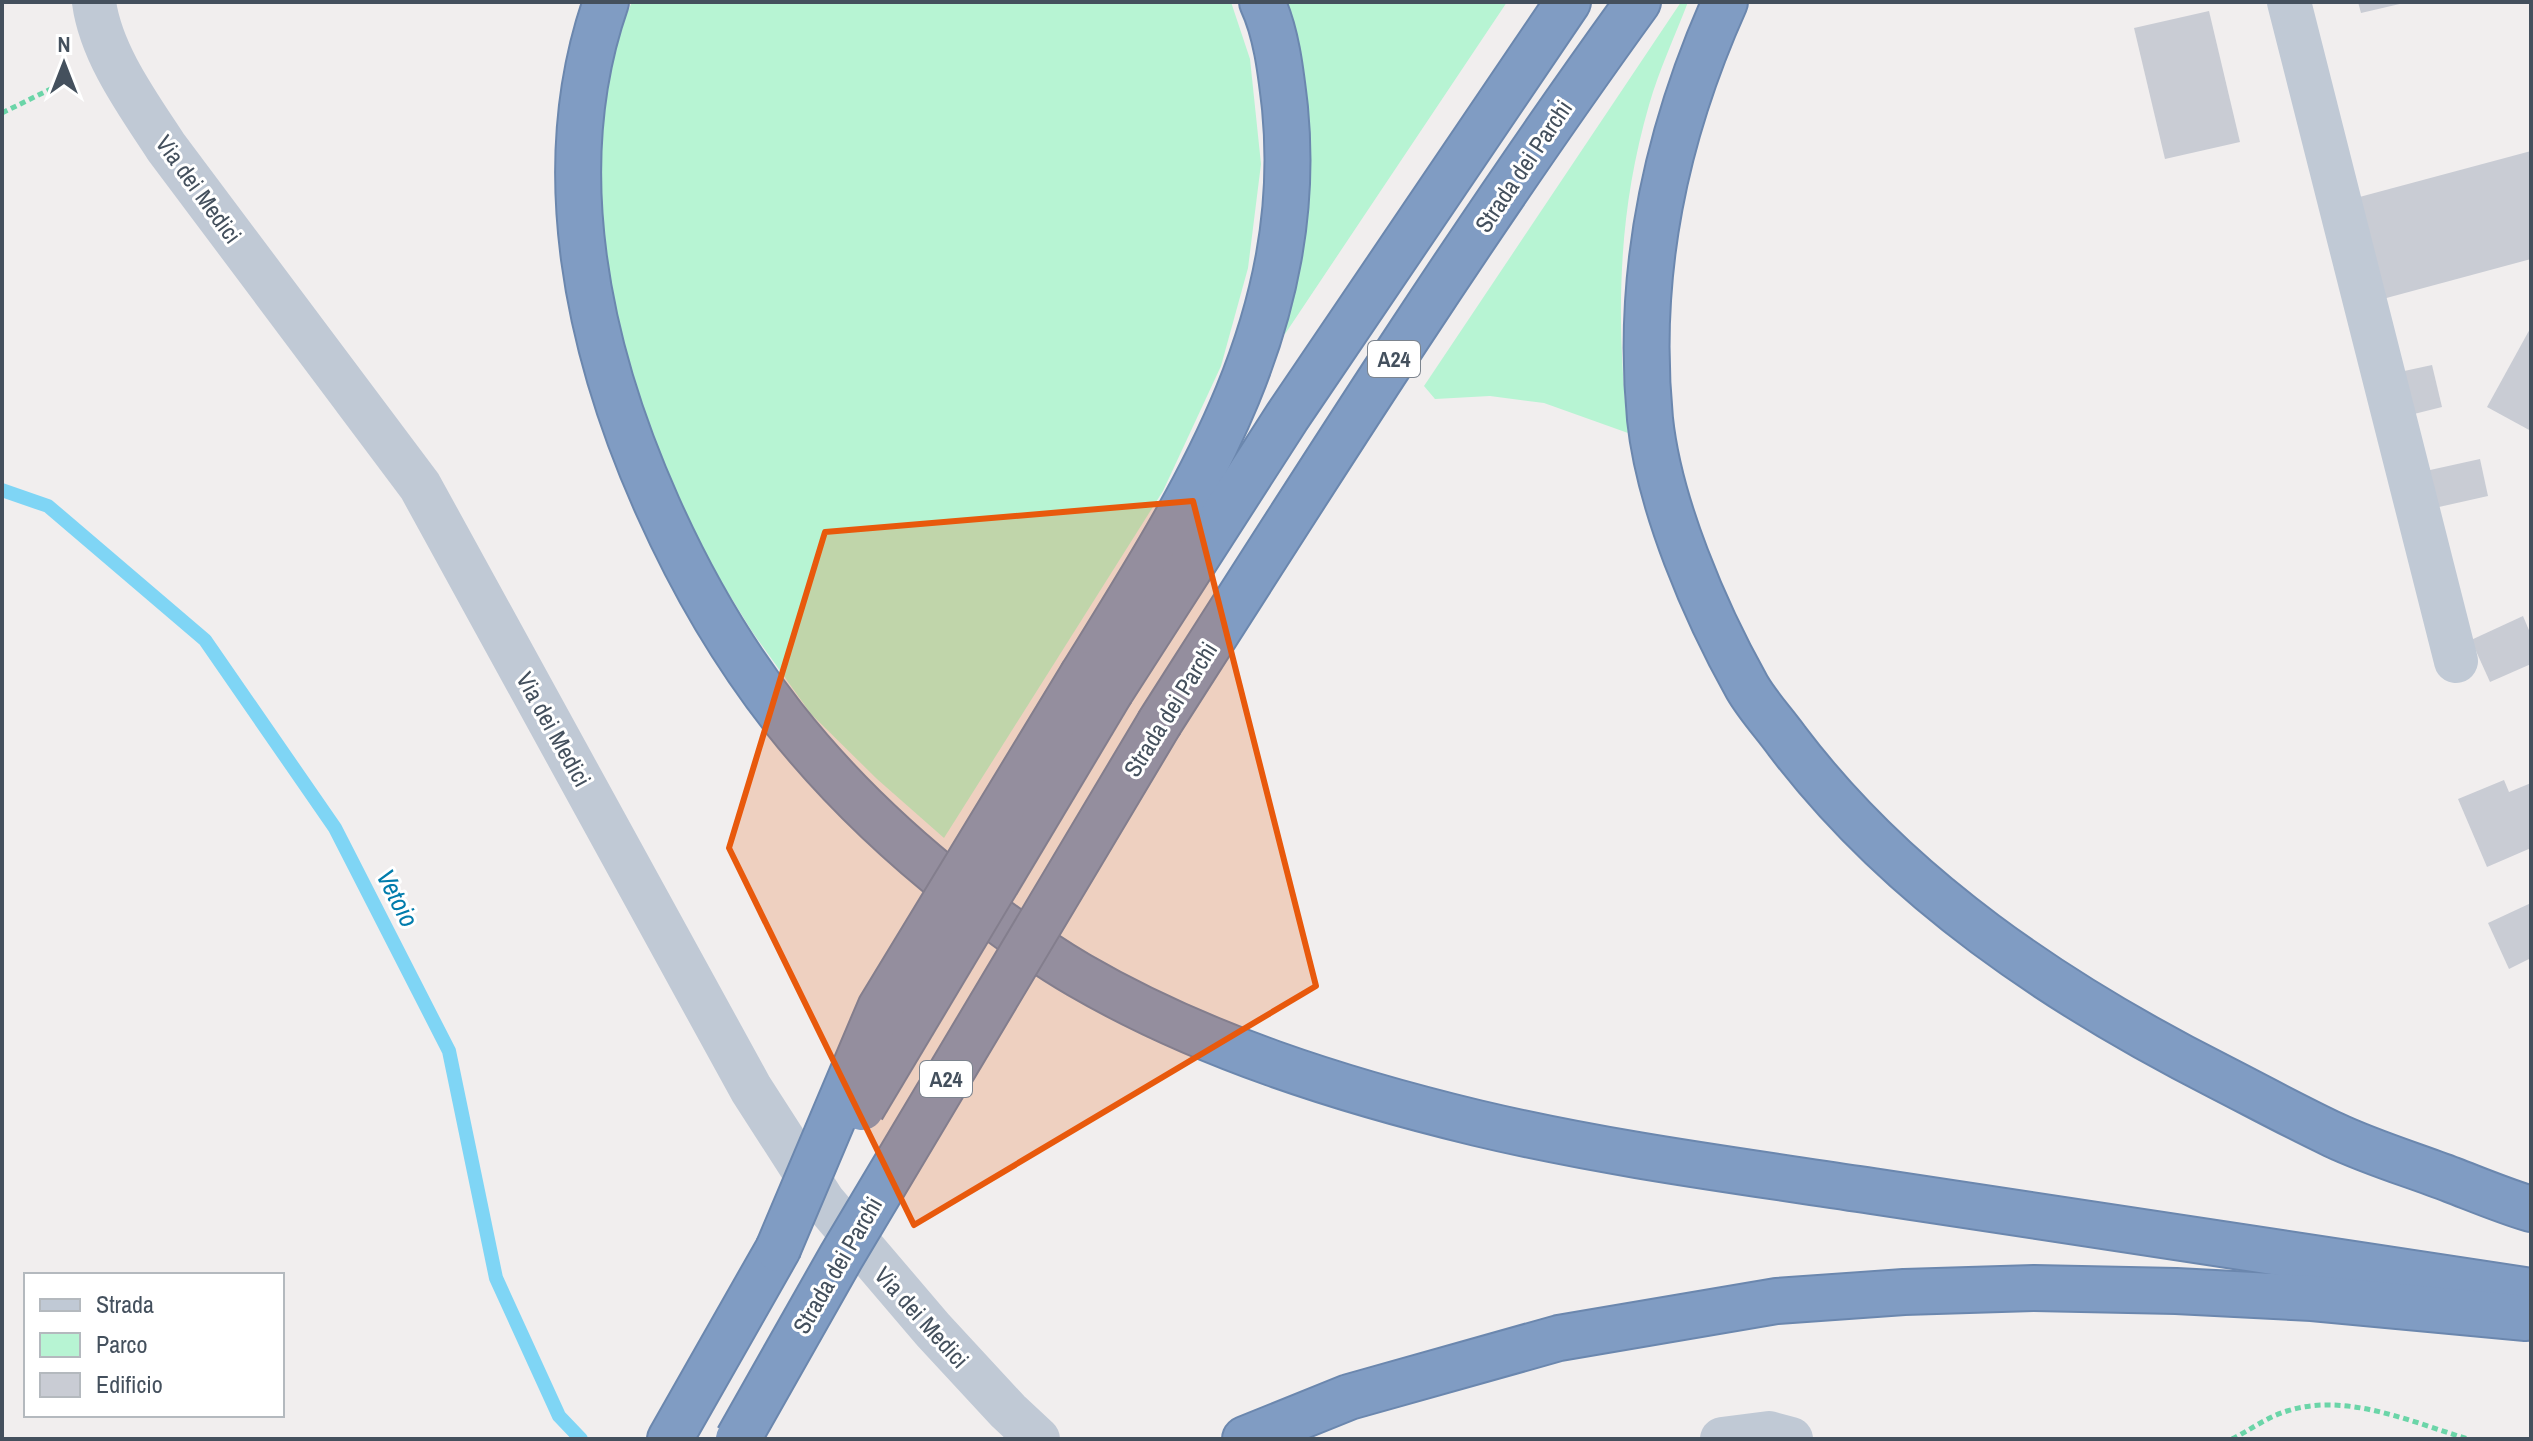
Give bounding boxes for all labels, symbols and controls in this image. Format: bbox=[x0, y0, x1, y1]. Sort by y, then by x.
north arrow bbox=[24, 24, 104, 104]
text: N bbox=[57, 29, 71, 59]
street label: Strada dei Parchi bbox=[1467, 94, 1579, 238]
street label: Via dei Medici bbox=[149, 128, 249, 250]
road number: A24 bbox=[1368, 341, 1420, 377]
street label: Strada dei Parchi bbox=[1116, 636, 1224, 782]
street label: Via dei Medici bbox=[509, 666, 599, 792]
water label: Vetoio bbox=[369, 863, 427, 933]
road number: A24 bbox=[920, 1061, 972, 1097]
street label: Strada dei Parchi bbox=[785, 1191, 889, 1339]
street label: Via dei Medici bbox=[868, 1259, 976, 1375]
legend bbox=[24, 1273, 284, 1417]
text: Strada bbox=[96, 1288, 154, 1320]
text: Parco bbox=[96, 1328, 147, 1360]
text: Edificio bbox=[96, 1368, 163, 1400]

